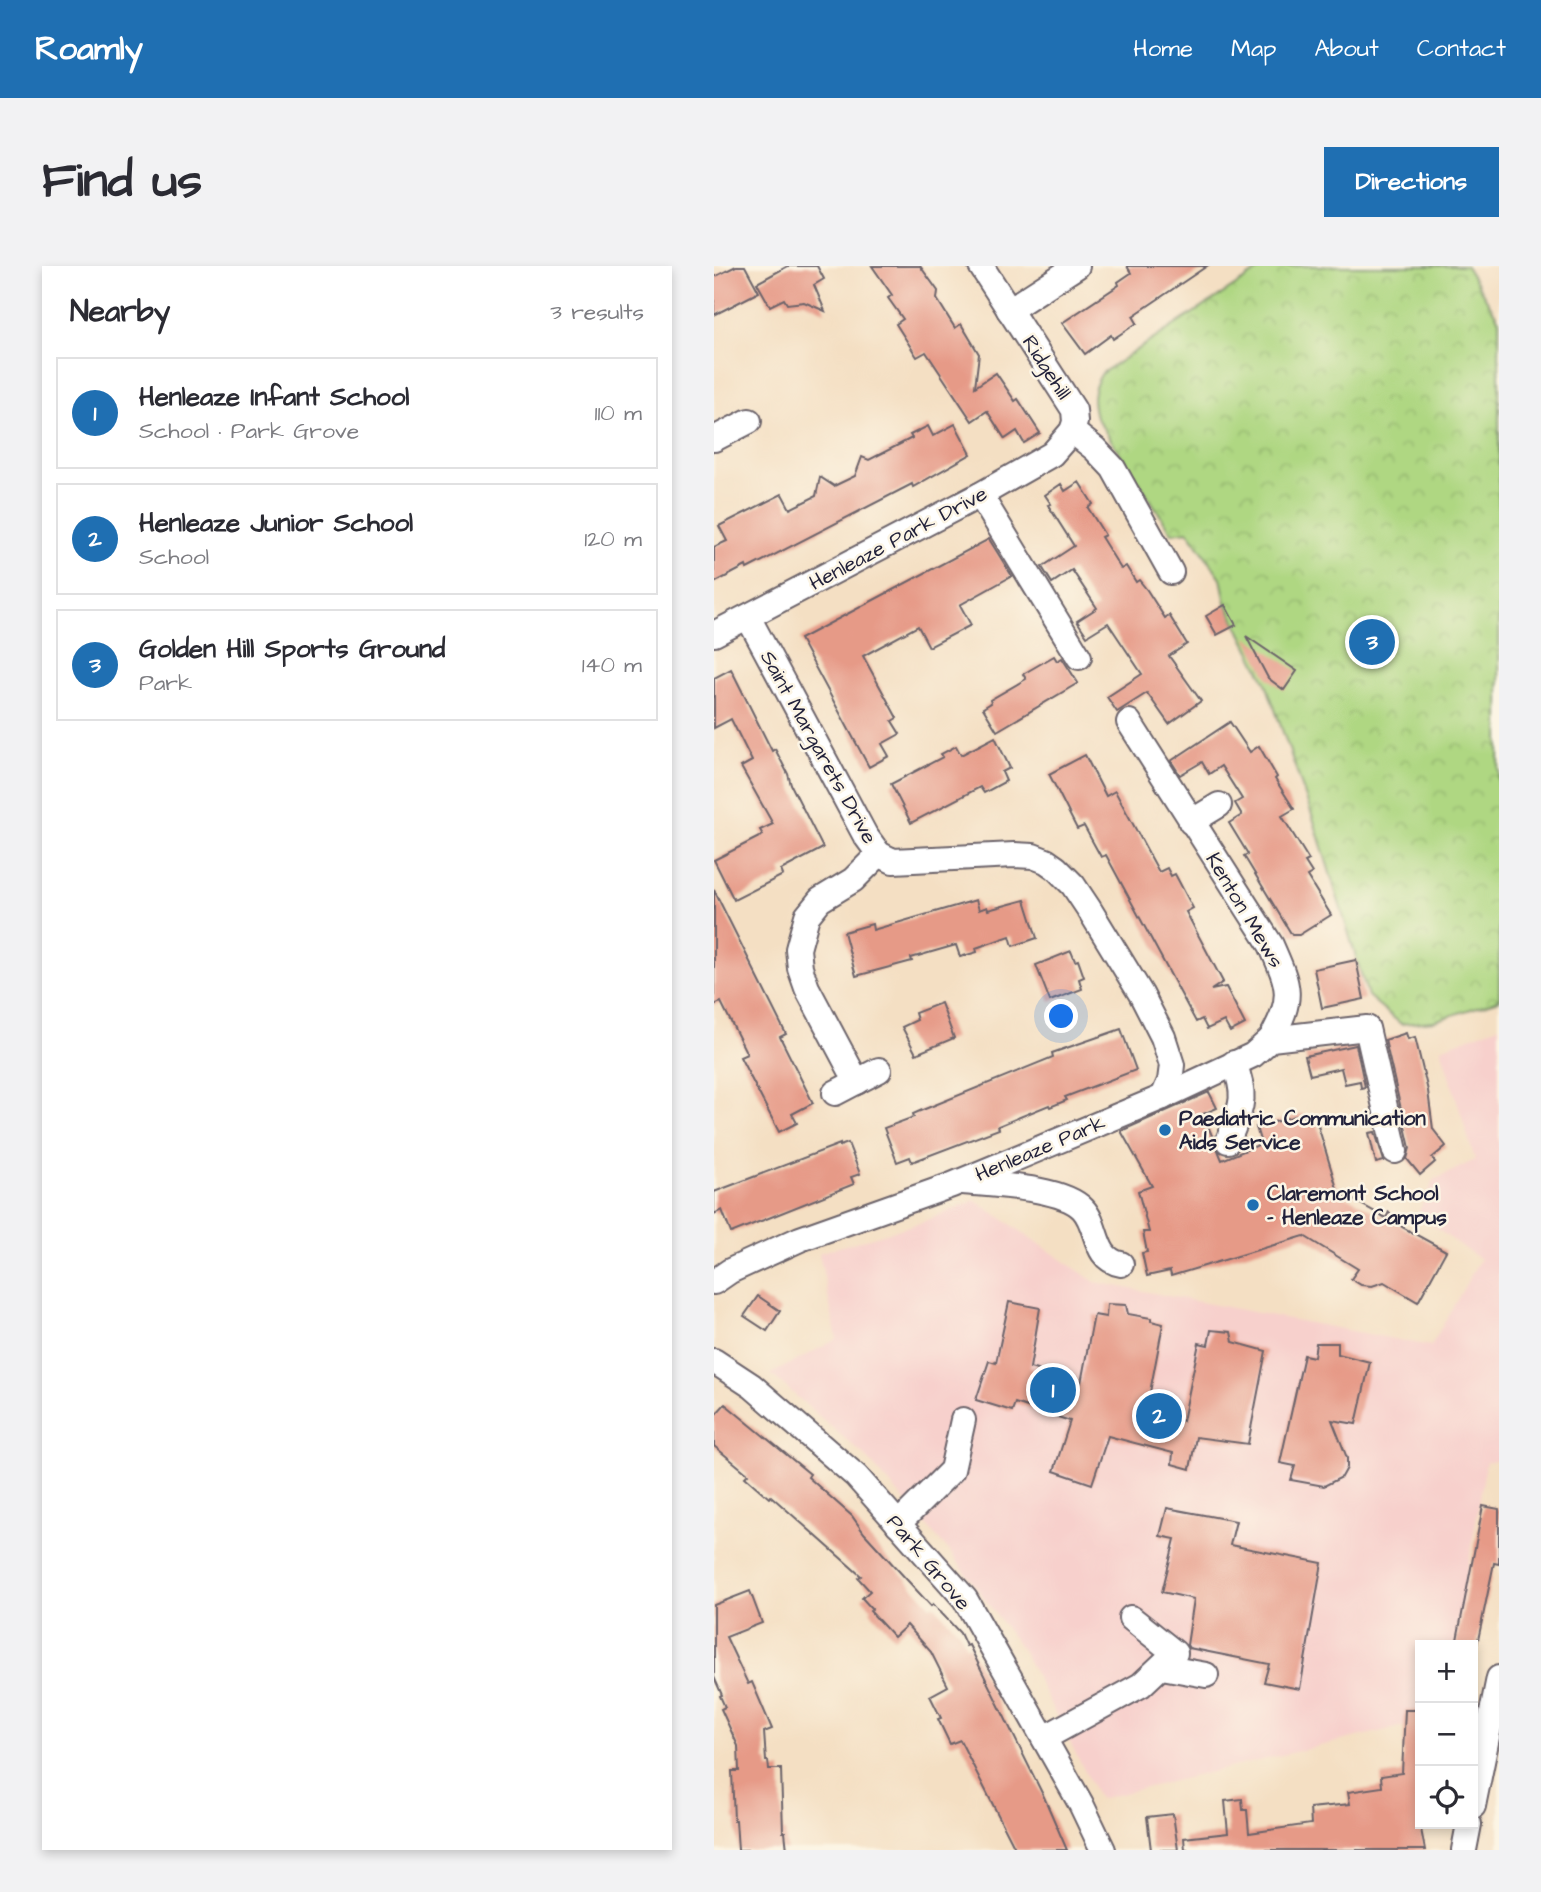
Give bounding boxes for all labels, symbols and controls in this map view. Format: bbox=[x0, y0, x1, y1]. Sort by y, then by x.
text: Roamly bbox=[35, 26, 143, 72]
text: Home bbox=[1133, 32, 1193, 66]
text: Map bbox=[1231, 32, 1276, 66]
text: About bbox=[1314, 32, 1379, 66]
text: Contact bbox=[1417, 32, 1506, 66]
button: Directions bbox=[1324, 147, 1499, 217]
text: Find us bbox=[42, 148, 202, 216]
text: Nearby bbox=[70, 291, 170, 333]
text: 3 results bbox=[550, 296, 644, 328]
street label: Ridgehill bbox=[1013, 329, 1078, 406]
text: Henleaze Infant School bbox=[139, 379, 409, 415]
text: 1 bbox=[94, 397, 96, 429]
text: 110 m bbox=[594, 397, 642, 429]
text: School · Park Grove bbox=[139, 415, 359, 447]
street label: Henleaze Park Drive bbox=[804, 479, 992, 598]
text: Henleaze Junior School bbox=[139, 505, 413, 541]
text: 2 bbox=[88, 523, 102, 555]
text: 120 m bbox=[584, 523, 642, 555]
text: School bbox=[139, 541, 209, 573]
pin: 3 bbox=[1349, 616, 1395, 668]
text: Golden Hill Sports Ground bbox=[139, 631, 445, 667]
street label: Saint Margarets Drive bbox=[752, 645, 884, 850]
text: 3 bbox=[89, 649, 101, 681]
text: 140 m bbox=[582, 649, 642, 681]
text: Park bbox=[139, 667, 192, 699]
street label: Kenton Mews bbox=[1199, 847, 1290, 973]
your location bbox=[1044, 999, 1078, 1033]
place label: Paediatric Communication Aids Service bbox=[1179, 1104, 1426, 1157]
street label: Henleaze Park bbox=[971, 1108, 1110, 1189]
marker: Paediatric Communication Aids Service bbox=[1157, 1122, 1173, 1138]
place label: Claremont School - Henleaze Campus bbox=[1267, 1179, 1447, 1233]
marker: Claremont School - Henleaze Campus bbox=[1245, 1197, 1261, 1213]
pin: 1 bbox=[1030, 1364, 1076, 1416]
pin: 2 bbox=[1136, 1390, 1182, 1442]
street label: Park Grove bbox=[880, 1508, 977, 1617]
map controls bbox=[1415, 1640, 1478, 1829]
button: + bbox=[1415, 1640, 1478, 1703]
button: − bbox=[1415, 1703, 1478, 1766]
button: locate bbox=[1415, 1766, 1478, 1829]

